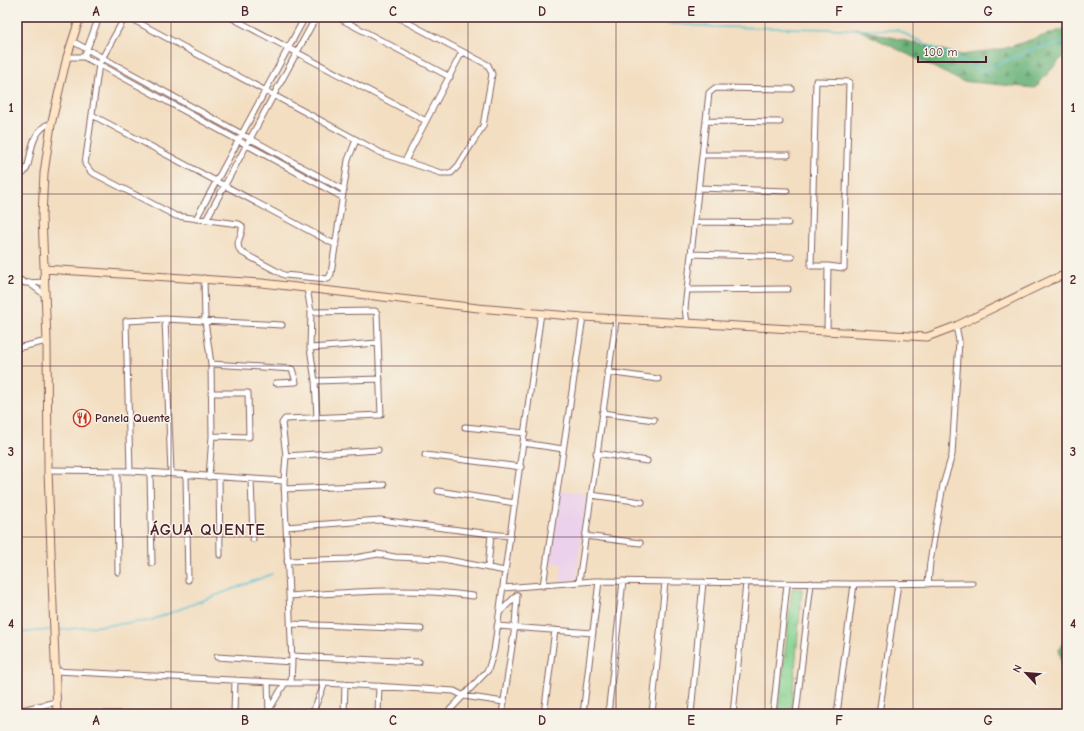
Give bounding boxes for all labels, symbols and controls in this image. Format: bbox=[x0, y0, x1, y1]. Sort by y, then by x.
text: A bbox=[92, 4, 100, 19]
text: B bbox=[241, 4, 249, 19]
text: C bbox=[389, 4, 397, 19]
text: D bbox=[538, 4, 546, 19]
text: E bbox=[687, 4, 695, 19]
text: F bbox=[835, 4, 843, 19]
text: G bbox=[983, 4, 993, 19]
scale bar bbox=[918, 38, 986, 64]
text: 100 m bbox=[924, 45, 957, 59]
text: 1 bbox=[8, 100, 14, 115]
text: 1 bbox=[1070, 100, 1076, 115]
text: 2 bbox=[8, 272, 14, 287]
text: 2 bbox=[1070, 272, 1076, 287]
restaurant icon: Panela Quente bbox=[72, 408, 92, 428]
place label: Panela Quente bbox=[95, 411, 170, 425]
text: 3 bbox=[8, 444, 14, 459]
text: 3 bbox=[1070, 444, 1076, 459]
district label: ÁGUA QUENTE bbox=[150, 520, 266, 539]
text: 4 bbox=[8, 616, 14, 631]
text: 4 bbox=[1070, 616, 1076, 631]
north arrow bbox=[1006, 653, 1046, 693]
text: N bbox=[1010, 663, 1025, 675]
text: A bbox=[92, 713, 100, 728]
text: B bbox=[241, 713, 249, 728]
text: C bbox=[389, 713, 397, 728]
text: D bbox=[538, 713, 546, 728]
text: E bbox=[687, 713, 695, 728]
text: F bbox=[835, 713, 843, 728]
text: G bbox=[983, 713, 993, 728]

